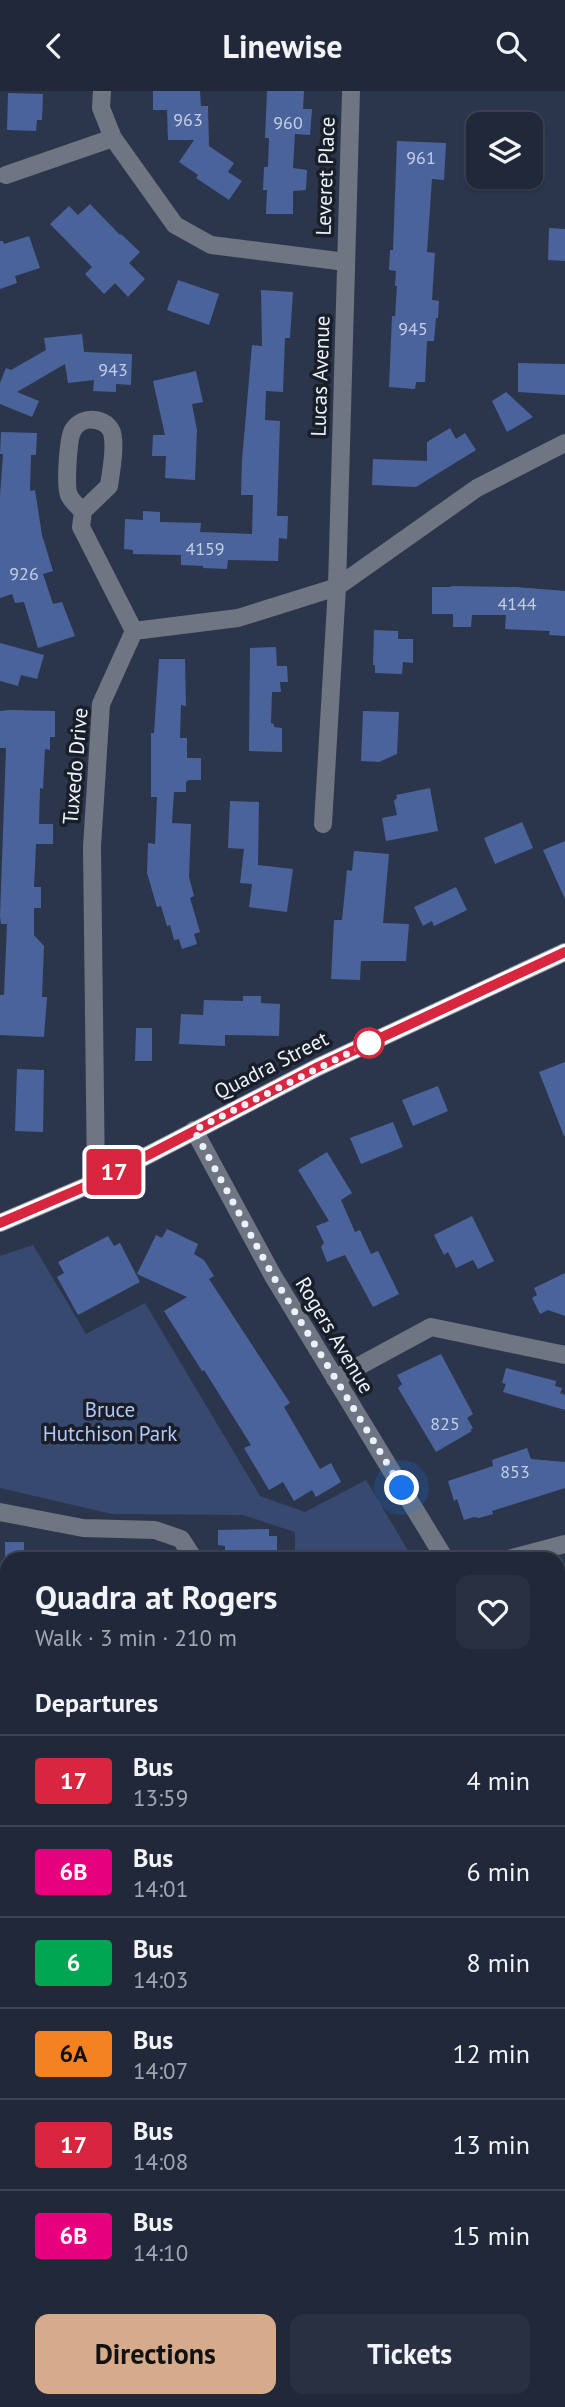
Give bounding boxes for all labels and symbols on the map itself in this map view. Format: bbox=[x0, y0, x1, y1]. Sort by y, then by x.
house number: 963 bbox=[173, 108, 203, 131]
house number: 960 bbox=[273, 111, 303, 134]
street label: Leveret Place bbox=[309, 116, 341, 236]
house number: 961 bbox=[406, 146, 436, 169]
street label: Lucas Avenue bbox=[304, 315, 336, 437]
house number: 945 bbox=[398, 317, 428, 340]
house number: 943 bbox=[98, 358, 128, 381]
house number: 4159 bbox=[185, 537, 225, 560]
house number: 926 bbox=[9, 562, 39, 585]
house number: 4144 bbox=[497, 592, 537, 615]
street label: Tuxedo Drive bbox=[56, 707, 94, 825]
street label: Quadra Street bbox=[210, 1025, 332, 1105]
unlabelled marker bbox=[354, 1028, 384, 1058]
line badge: 17 bbox=[82, 1149, 146, 1195]
street label: Rogers Avenue bbox=[290, 1272, 380, 1398]
park label: Bruce Hutchison Park bbox=[43, 1396, 177, 1447]
house number: 825 bbox=[430, 1412, 460, 1435]
house number: 853 bbox=[500, 1460, 530, 1483]
your location bbox=[384, 1470, 419, 1505]

